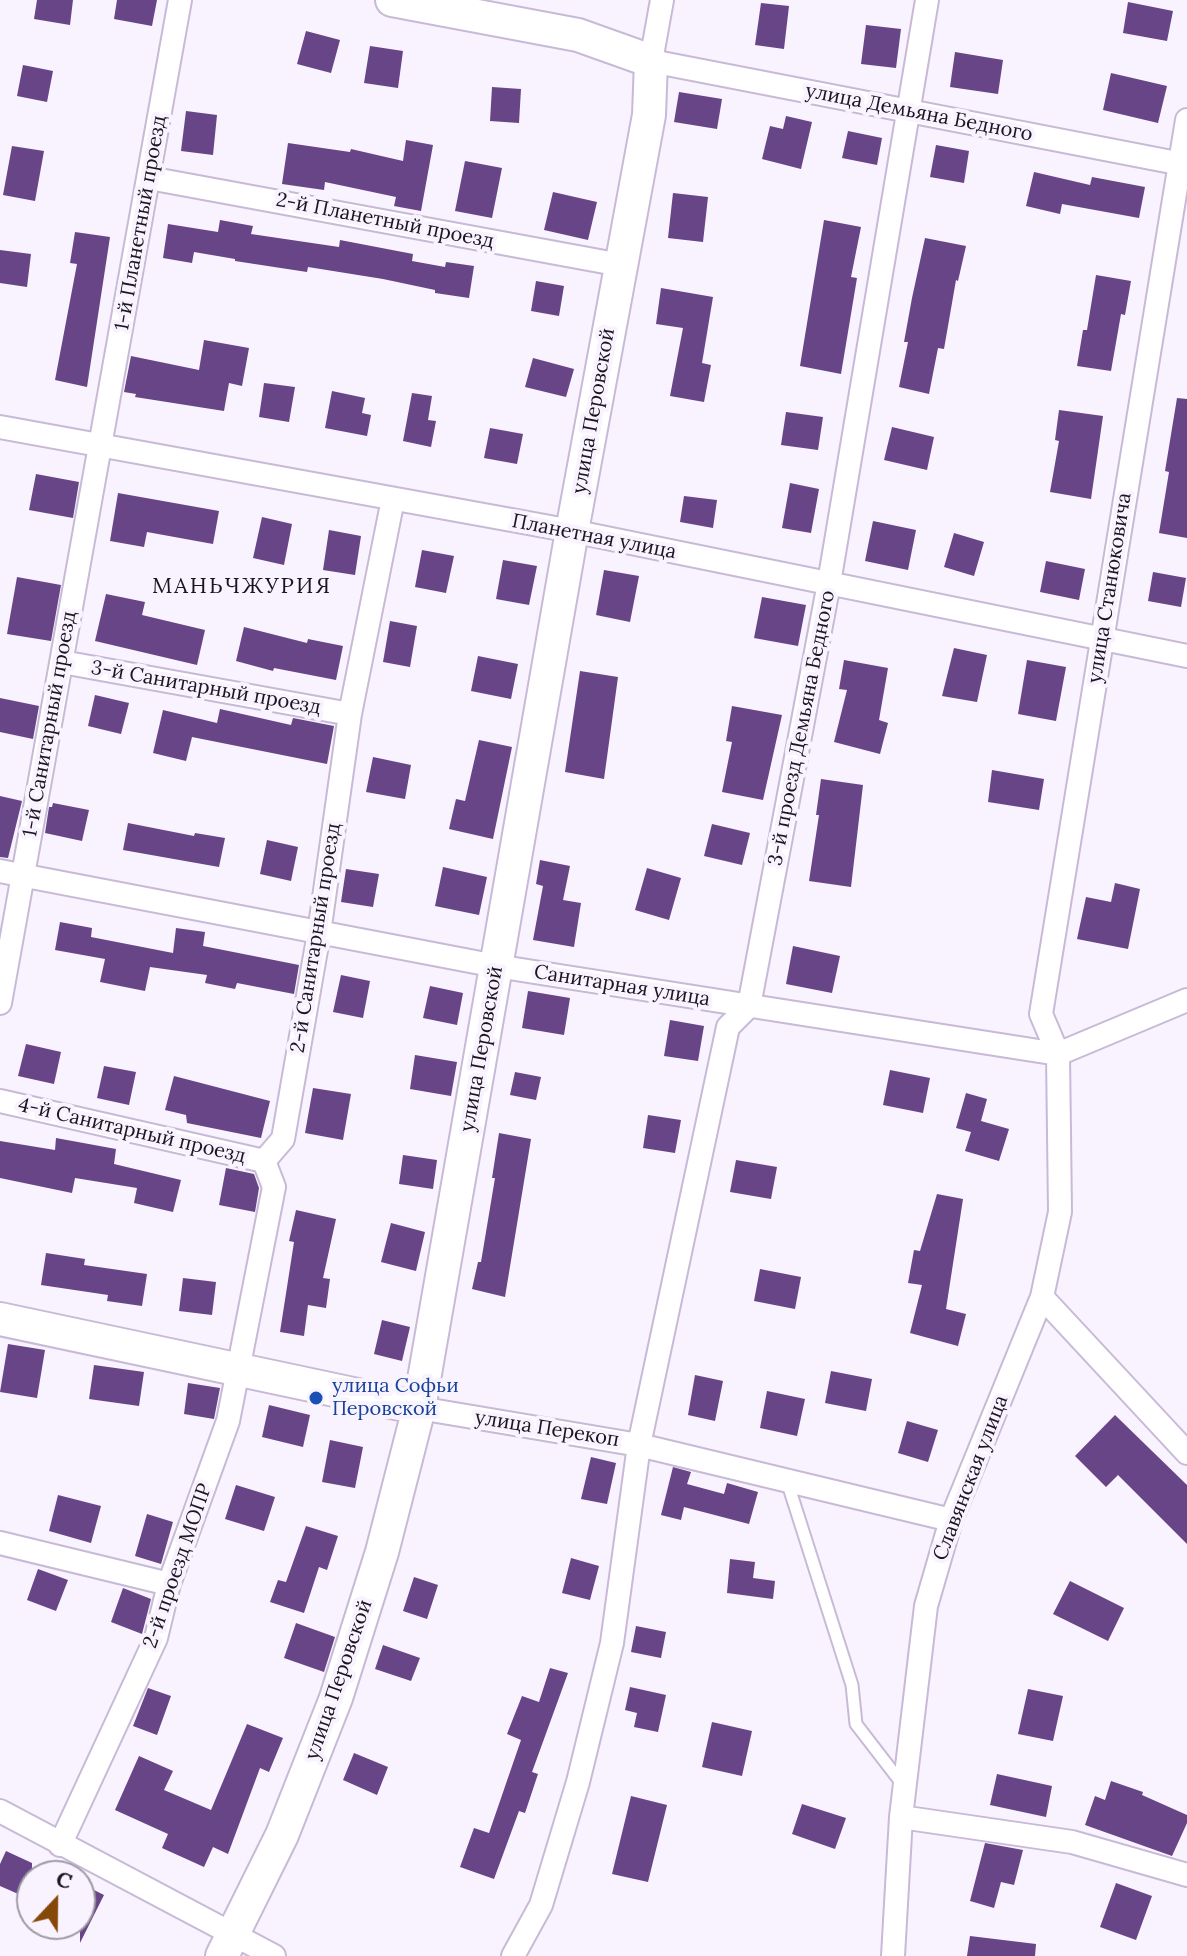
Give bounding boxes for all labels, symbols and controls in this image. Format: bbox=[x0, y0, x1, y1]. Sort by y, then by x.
street label: улица Демьяна Бедного bbox=[803, 79, 1035, 147]
street label: 1-й Планетный проезд bbox=[110, 114, 172, 332]
street label: 2-й Планетный проезд bbox=[274, 188, 496, 254]
street label: улица Перовской bbox=[568, 326, 620, 496]
street label: улица Станюковича bbox=[1083, 491, 1137, 685]
street label: Планетная улица bbox=[510, 509, 678, 565]
district label: МАНЬЧЖУРИЯ bbox=[152, 574, 332, 600]
street label: 3-й проезд Демьяна Бедного bbox=[764, 588, 840, 868]
street label: 1-й Санитарный проезд bbox=[18, 609, 82, 839]
street label: 3-й Санитарный проезд bbox=[89, 656, 323, 720]
street label: 2-й Санитарный проезд bbox=[286, 821, 346, 1055]
street label: Санитарная улица bbox=[532, 960, 712, 1012]
street label: улица Перовской bbox=[456, 964, 508, 1134]
street label: 4-й Санитарный проезд bbox=[16, 1093, 248, 1169]
place label: улица Софьи Перовской bbox=[332, 1374, 459, 1421]
marker: улица Софьи Перовской bbox=[307, 1389, 325, 1407]
street label: Славянская улица bbox=[928, 1392, 1014, 1564]
street label: улица Перекоп bbox=[473, 1406, 621, 1452]
street label: 2-й проезд МОПР bbox=[139, 1481, 217, 1651]
street label: улица Перовской bbox=[300, 1597, 378, 1763]
north arrow bbox=[16, 1860, 96, 1940]
text: С bbox=[52, 1864, 76, 1895]

